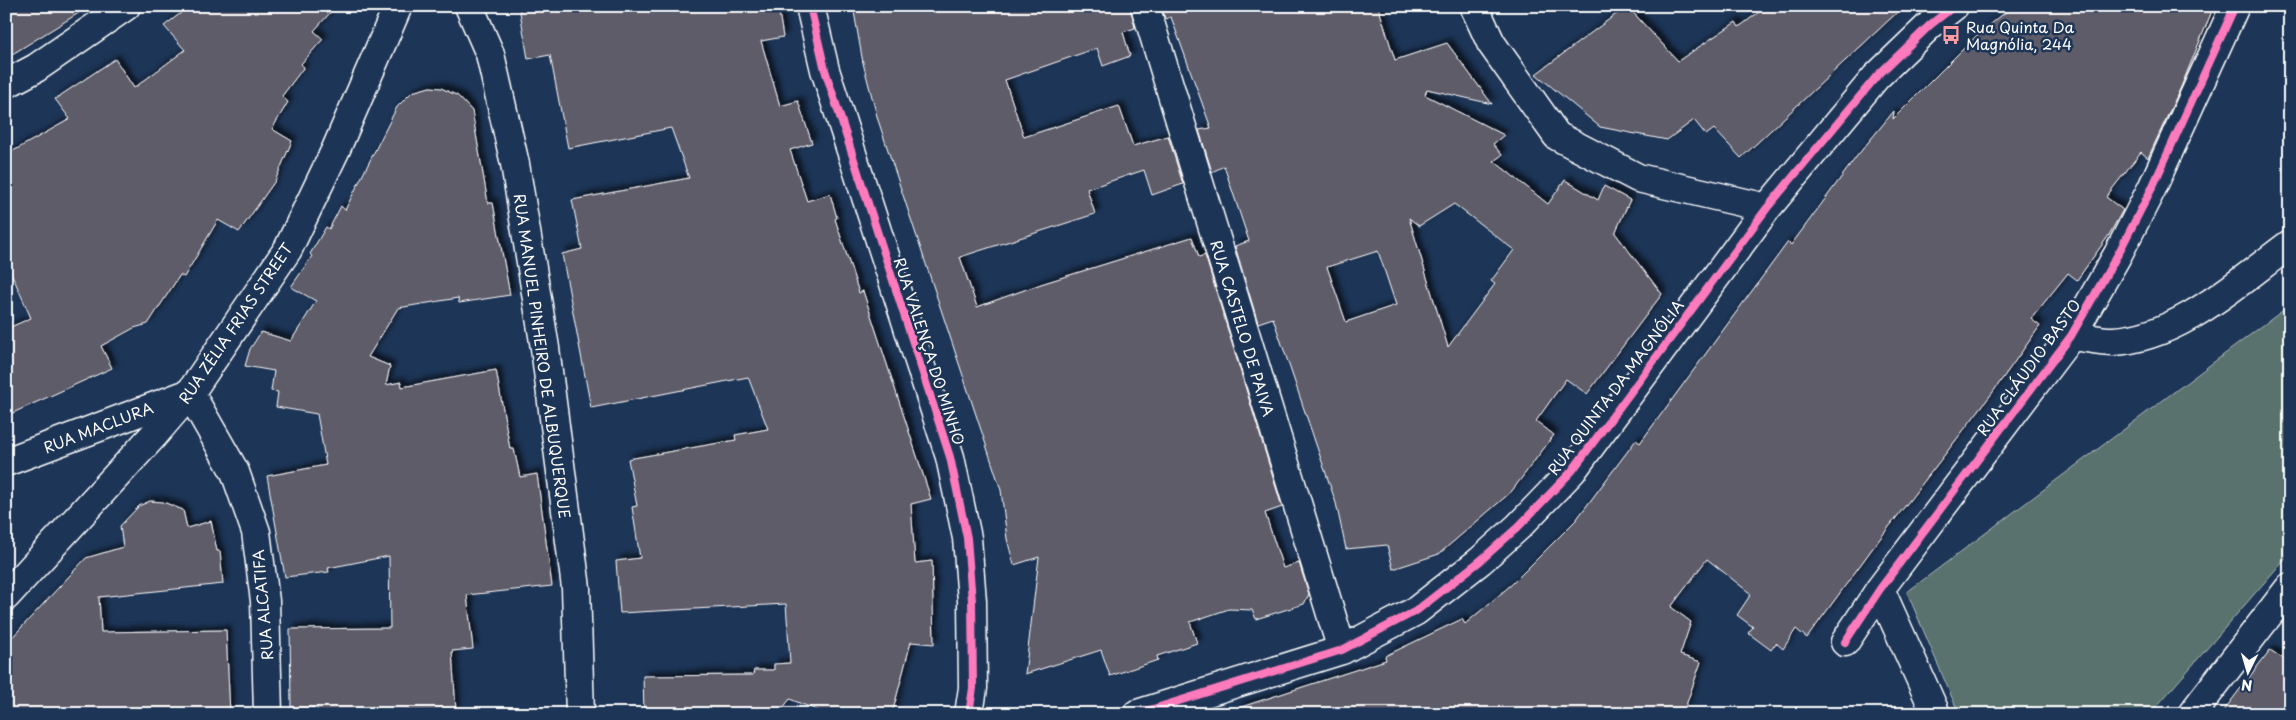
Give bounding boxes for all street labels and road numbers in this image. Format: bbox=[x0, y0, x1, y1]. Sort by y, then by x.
street label: RUA MANUEL PINHEIRO DE ALBUQUERQUE bbox=[509, 192, 577, 520]
street label: RUA ZÉLIA FRIAS STREET bbox=[172, 237, 298, 408]
street label: RUA CASTELO DE PAIVA bbox=[1205, 237, 1281, 419]
street label: RUA VALENÇA DO MINHO bbox=[889, 254, 971, 448]
street label: RUA QUINTA DA MAGNÓLIA bbox=[1541, 294, 1689, 480]
street label: RUA CLÁUDIO BASTO bbox=[1971, 294, 2085, 440]
street label: RUA MACLURA bbox=[40, 396, 156, 458]
street label: RUA ALCATIFA bbox=[246, 549, 278, 661]

